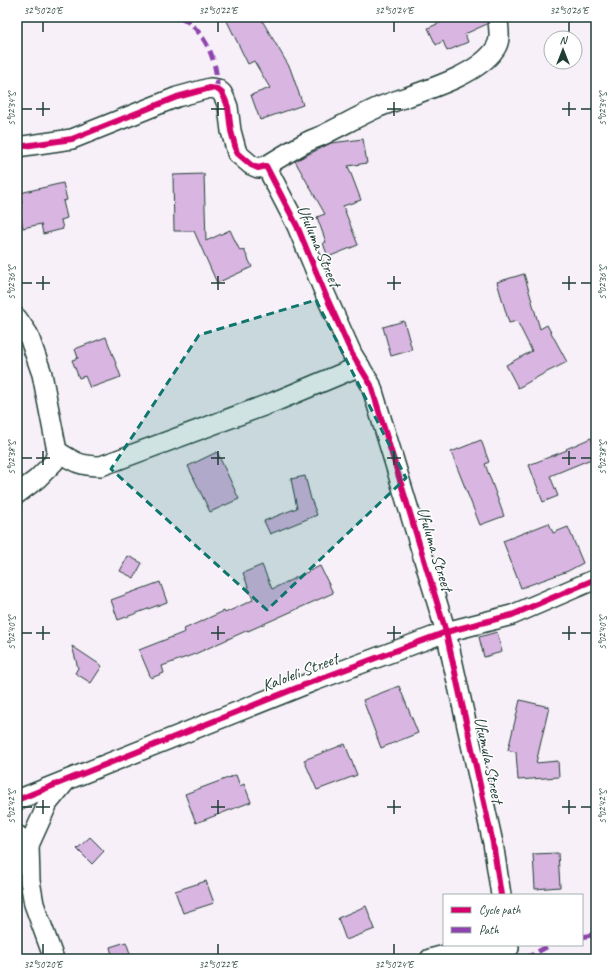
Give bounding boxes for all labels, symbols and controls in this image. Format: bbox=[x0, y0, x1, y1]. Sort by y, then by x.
text: 32°50'20"E bbox=[24, 4, 64, 17]
text: 32°50'22"E bbox=[199, 4, 239, 17]
text: 32°50'24"E bbox=[375, 4, 415, 17]
text: 32°50'26"E bbox=[550, 4, 590, 17]
north arrow bbox=[543, 30, 583, 70]
text: N bbox=[560, 33, 569, 47]
text: 5°02'34"S bbox=[5, 90, 18, 126]
text: 5°02'34"S bbox=[596, 90, 609, 126]
street label: Ufuluma Street bbox=[292, 202, 347, 292]
text: 5°02'36"S bbox=[5, 264, 18, 300]
text: 5°02'36"S bbox=[596, 264, 609, 300]
text: 5°02'38"S bbox=[5, 439, 18, 475]
text: 5°02'38"S bbox=[596, 439, 609, 475]
street label: Ufuluma Street bbox=[412, 504, 458, 596]
text: 5°02'40"S bbox=[5, 614, 18, 650]
text: 5°02'40"S bbox=[596, 614, 609, 650]
street label: Kaloleli Street bbox=[259, 647, 343, 696]
street label: Ufumula Street bbox=[470, 715, 509, 807]
text: 5°02'42"S bbox=[5, 788, 18, 824]
text: 5°02'42"S bbox=[596, 788, 609, 824]
legend bbox=[443, 894, 583, 946]
text: Cycle path bbox=[479, 902, 521, 918]
text: Path bbox=[479, 922, 499, 938]
text: 32°50'20"E bbox=[24, 958, 64, 971]
text: 32°50'22"E bbox=[199, 958, 239, 971]
text: 32°50'24"E bbox=[375, 958, 415, 971]

